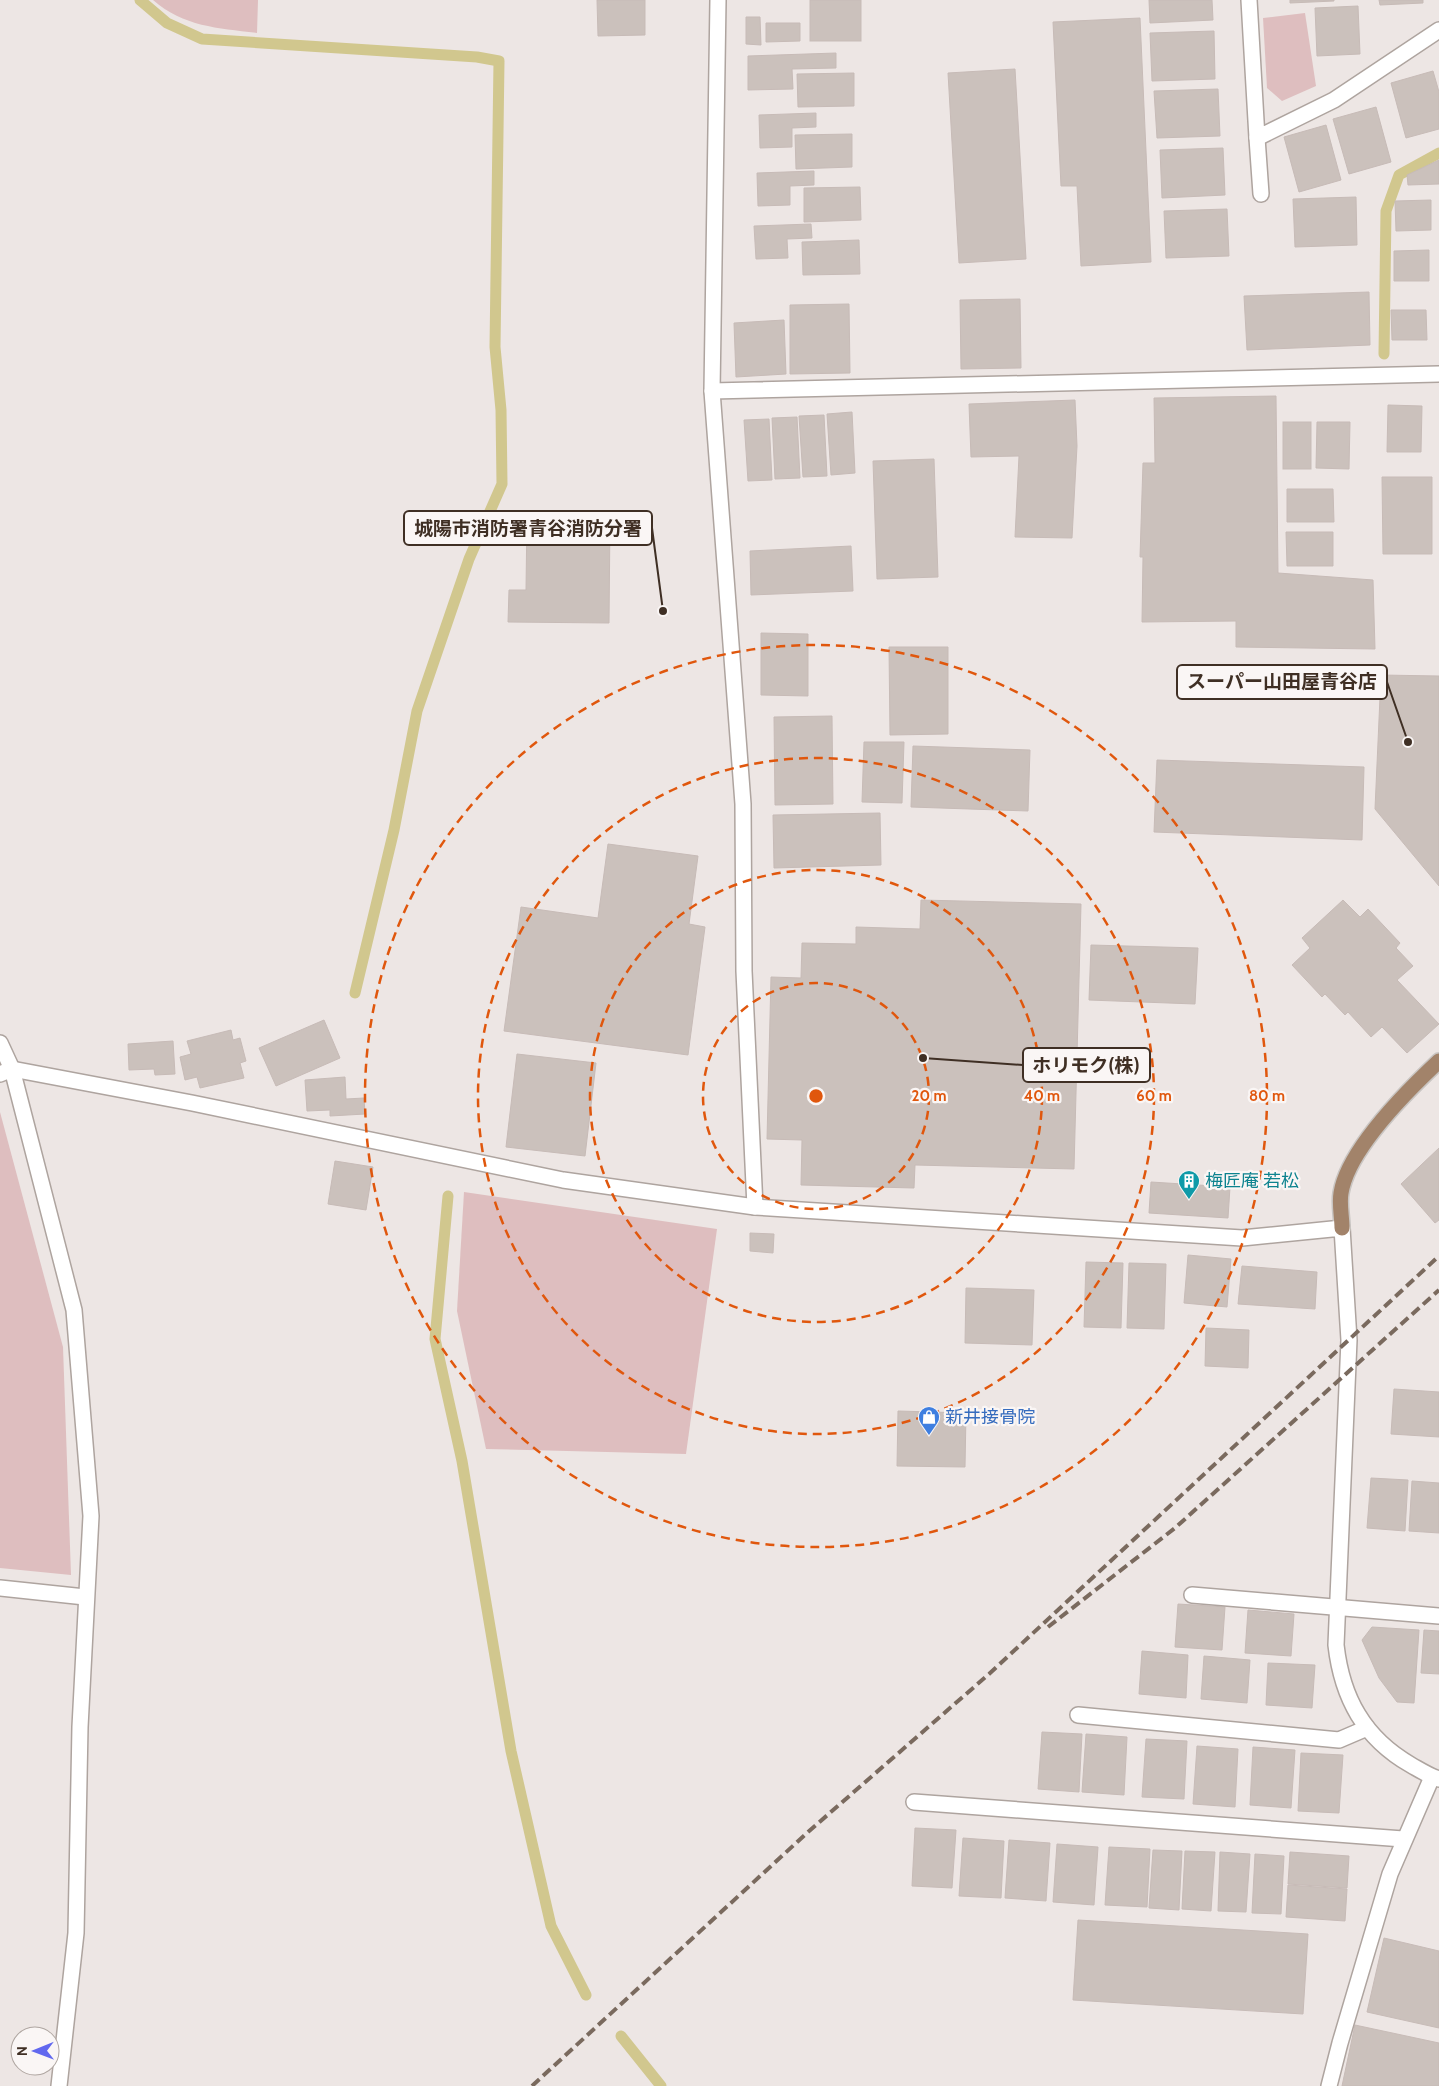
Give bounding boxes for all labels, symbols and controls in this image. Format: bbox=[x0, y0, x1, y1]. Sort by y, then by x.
callout: 城陽市消防署青谷消防分署 bbox=[404, 511, 652, 545]
text: 城陽市消防署青谷消防分署 bbox=[414, 517, 642, 540]
callout: スーパー山田屋青谷店 bbox=[1177, 665, 1387, 699]
text: スーパー山田屋青谷店 bbox=[1187, 670, 1377, 693]
callout: ホリモク(株) bbox=[1023, 1048, 1150, 1082]
text: ホリモク(株) bbox=[1032, 1054, 1140, 1077]
centre of rings bbox=[807, 1087, 825, 1105]
text: 20 m bbox=[912, 1087, 946, 1105]
text: 40 m bbox=[1024, 1087, 1060, 1105]
text: 60 m bbox=[1136, 1087, 1172, 1105]
text: 80 m bbox=[1249, 1087, 1285, 1105]
building icon: 梅匠庵 若松 bbox=[1177, 1169, 1201, 1200]
place label: 梅匠庵 若松 bbox=[1205, 1170, 1299, 1192]
shop icon: 新井接骨院 bbox=[917, 1405, 941, 1436]
place label: 新井接骨院 bbox=[945, 1406, 1035, 1428]
north arrow bbox=[10, 2026, 60, 2076]
text: N bbox=[13, 2046, 31, 2056]

